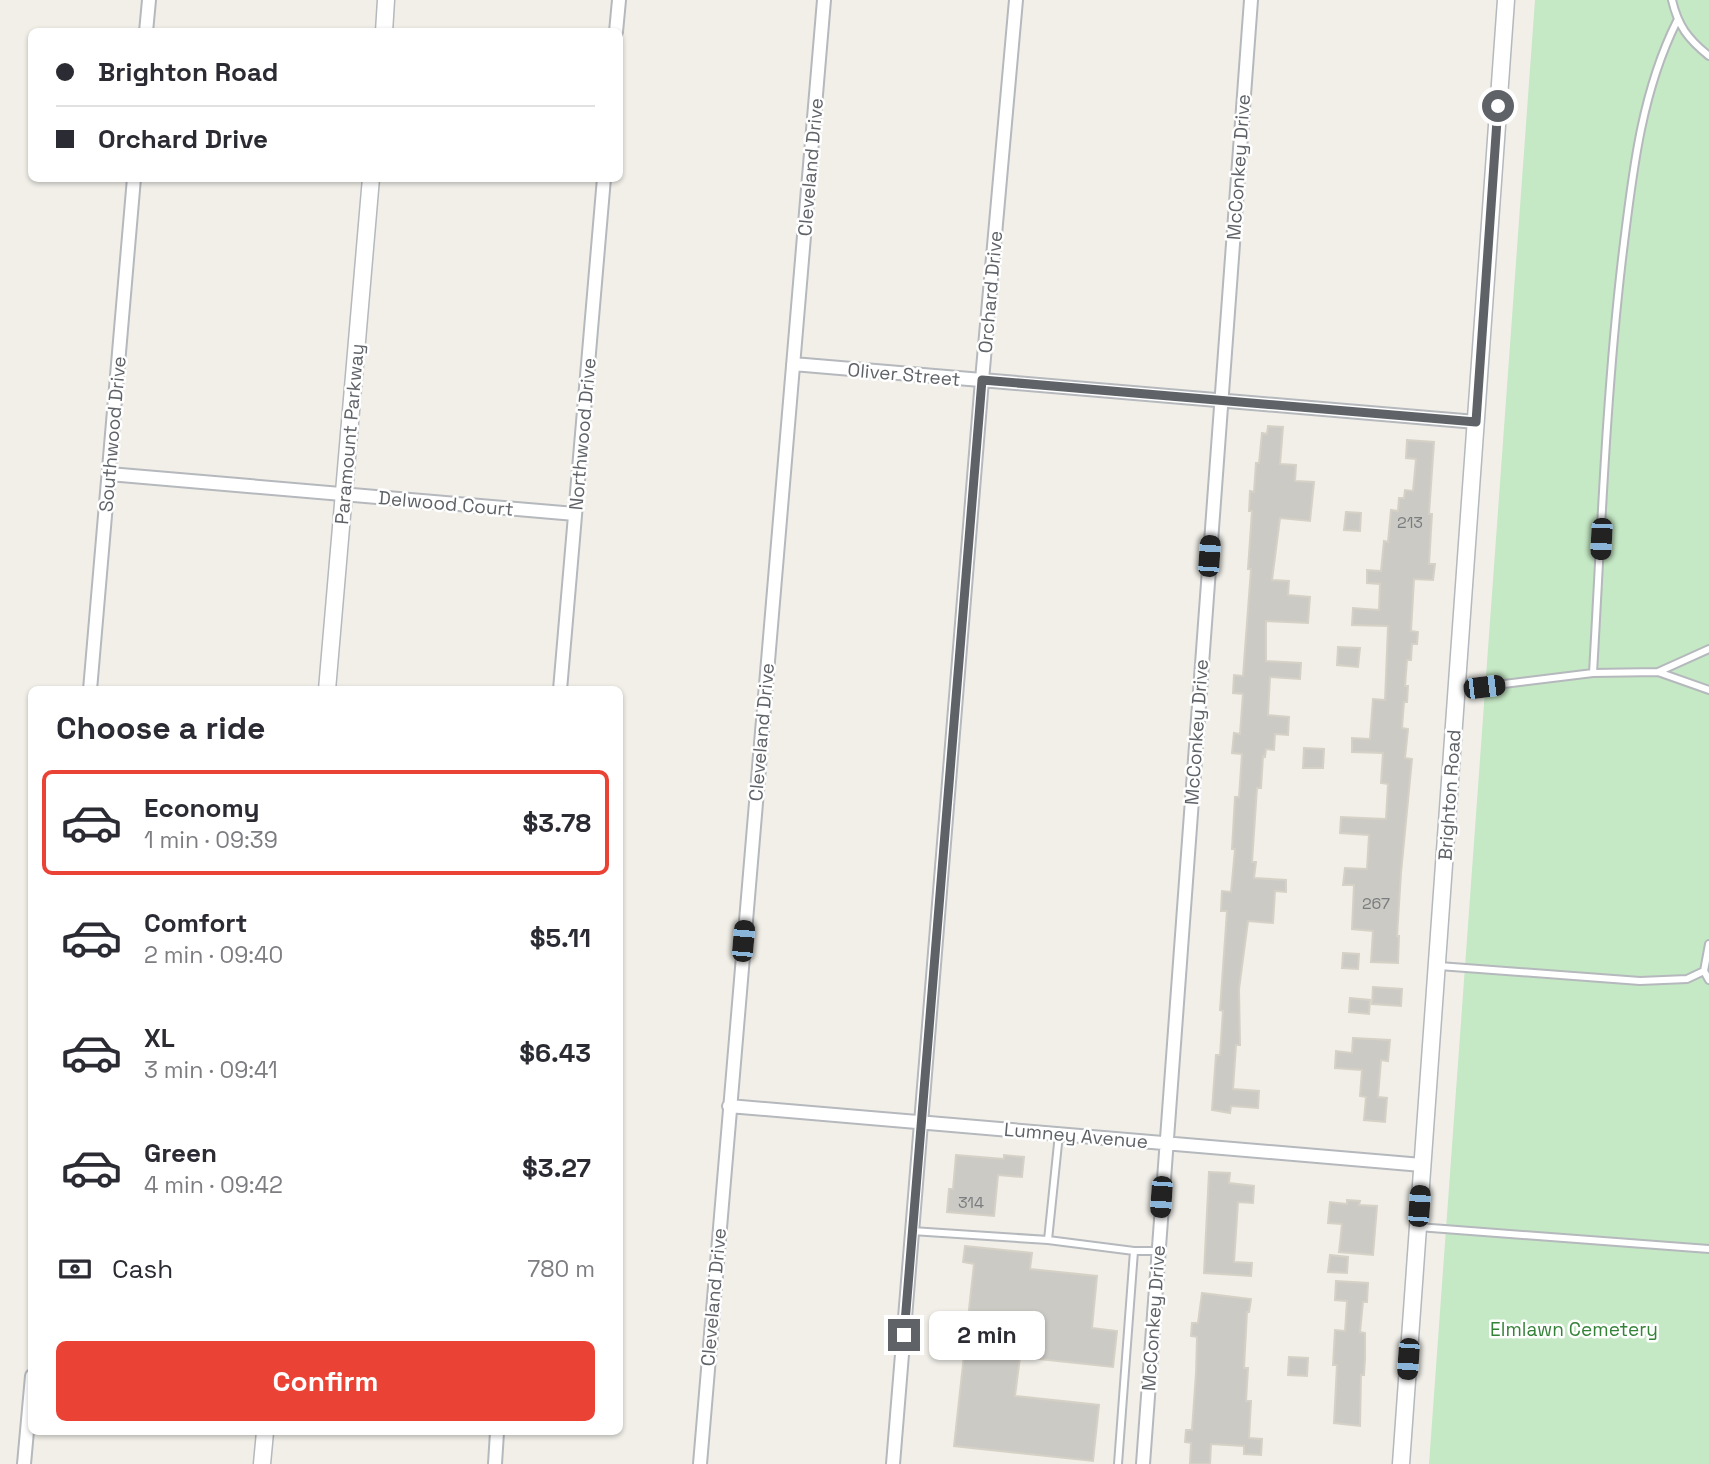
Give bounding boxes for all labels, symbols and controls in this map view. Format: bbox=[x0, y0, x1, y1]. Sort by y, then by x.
text: Brighton Road bbox=[98, 55, 278, 89]
route start bbox=[1482, 90, 1514, 122]
street label: McConkey Drive bbox=[1221, 93, 1256, 241]
street label: Cleveland Drive bbox=[792, 97, 829, 237]
text: Orchard Drive bbox=[98, 122, 268, 156]
street label: Orchard Drive bbox=[973, 230, 1008, 354]
street label: Paramount Parkway bbox=[329, 343, 370, 526]
street label: Southwood Drive bbox=[93, 355, 132, 513]
street label: Northwood Drive bbox=[563, 357, 602, 511]
street label: Oliver Street bbox=[846, 357, 961, 392]
street label: Delwood Court bbox=[377, 485, 515, 522]
house number: 213 bbox=[1397, 512, 1423, 533]
car bbox=[1590, 517, 1613, 561]
car bbox=[1198, 534, 1221, 578]
street label: McConkey Drive bbox=[1179, 658, 1214, 806]
street label: Cleveland Drive bbox=[743, 662, 780, 802]
car bbox=[1462, 674, 1507, 700]
text: Choose a ride bbox=[56, 708, 266, 748]
street label: Brighton Road bbox=[1432, 729, 1467, 861]
icon: car bbox=[60, 791, 123, 854]
text: Economy bbox=[144, 791, 260, 825]
text: $3.78 bbox=[523, 806, 591, 840]
text: 1 min · 09:39 bbox=[144, 825, 278, 855]
house number: 267 bbox=[1362, 893, 1390, 914]
icon: car bbox=[60, 906, 123, 969]
text: Comfort bbox=[144, 906, 247, 940]
car bbox=[731, 919, 756, 963]
text: $5.11 bbox=[530, 921, 591, 955]
text: 2 min · 09:40 bbox=[144, 940, 283, 970]
icon: car bbox=[60, 1021, 123, 1084]
text: XL bbox=[144, 1021, 175, 1055]
text: $6.43 bbox=[519, 1036, 591, 1070]
text: 3 min · 09:41 bbox=[144, 1055, 278, 1085]
street label: Lumney Avenue bbox=[1003, 1117, 1149, 1154]
icon: car bbox=[60, 1136, 123, 1199]
text: Green bbox=[144, 1136, 217, 1170]
text: $3.27 bbox=[522, 1151, 591, 1185]
text: 4 min · 09:42 bbox=[144, 1170, 283, 1200]
car bbox=[1150, 1175, 1173, 1219]
car bbox=[1408, 1184, 1431, 1228]
house number: 314 bbox=[958, 1192, 984, 1213]
street label: Cleveland Drive bbox=[695, 1227, 732, 1367]
street label: McConkey Drive bbox=[1136, 1244, 1171, 1392]
icon: cash bbox=[56, 1250, 94, 1288]
text: Cash bbox=[112, 1252, 173, 1286]
text: 780 m bbox=[527, 1254, 595, 1284]
callout: 2 min bbox=[928, 1310, 1044, 1360]
park label: Elmlawn Cemetery bbox=[1490, 1317, 1658, 1342]
route end bbox=[888, 1319, 920, 1351]
text: 2 min bbox=[957, 1320, 1017, 1350]
car bbox=[1397, 1337, 1420, 1381]
button: Confirm bbox=[56, 1341, 595, 1421]

